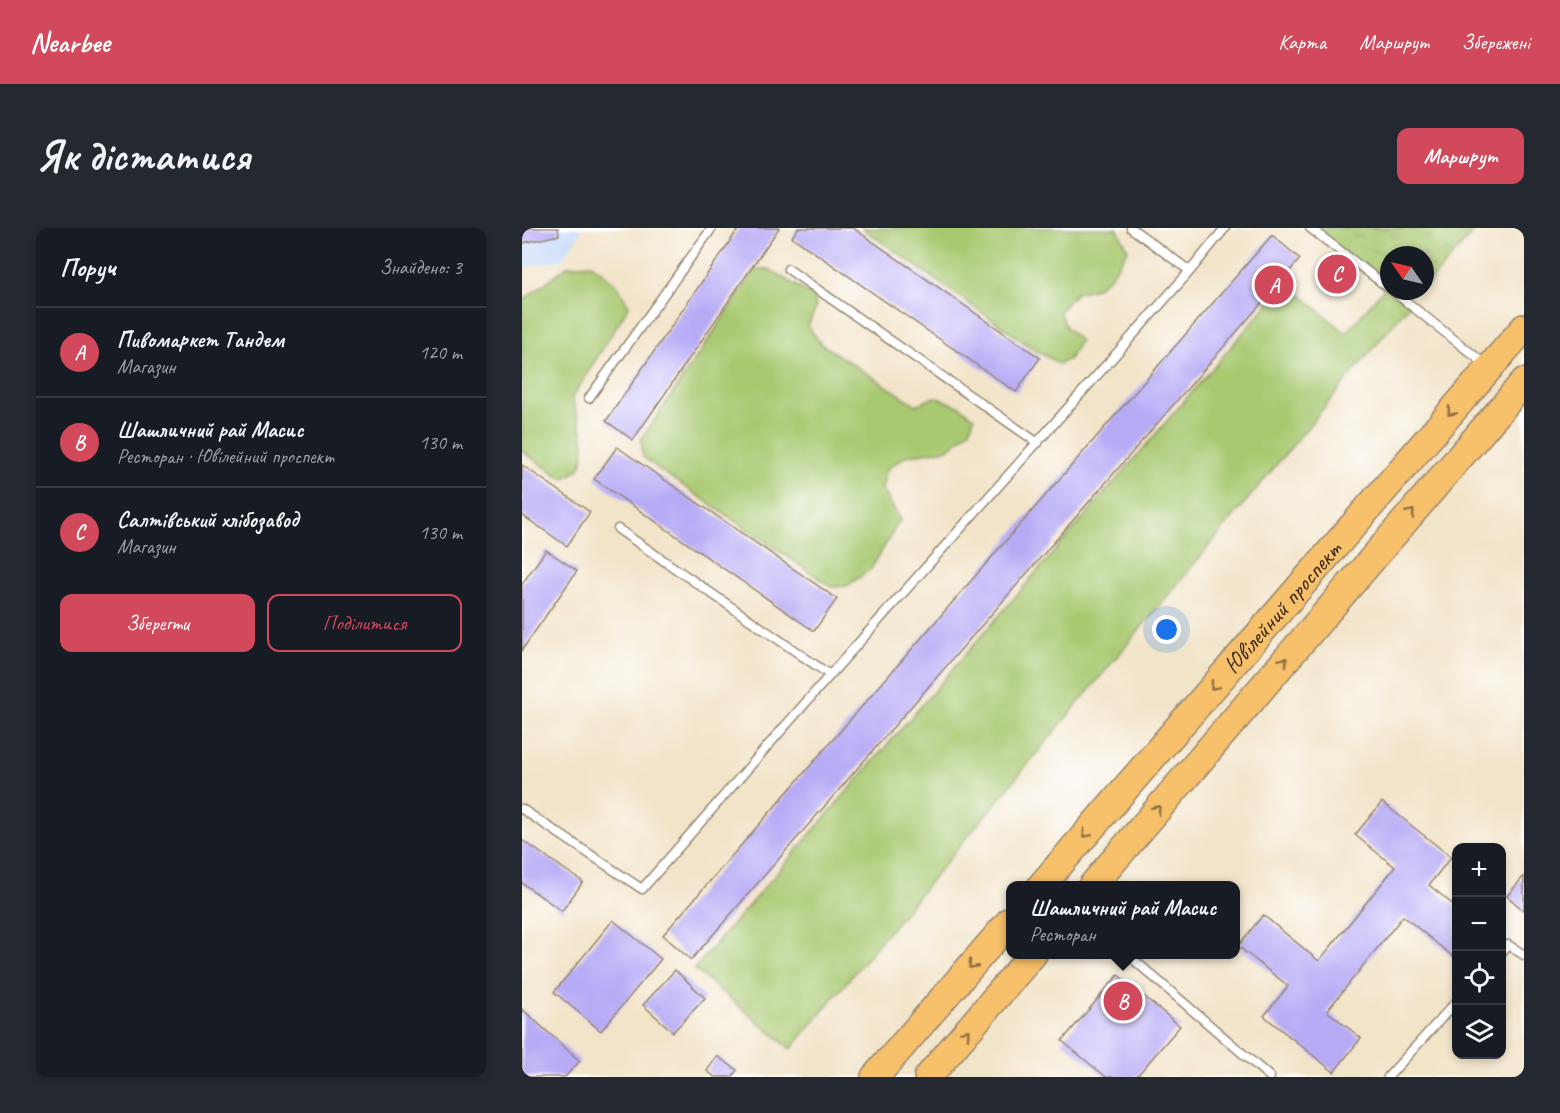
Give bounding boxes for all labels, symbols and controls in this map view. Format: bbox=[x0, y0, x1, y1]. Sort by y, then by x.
text: Nearbee bbox=[30, 25, 110, 60]
text: Карта bbox=[1278, 29, 1326, 55]
text: Маршрут bbox=[1359, 29, 1429, 55]
text: Збережені bbox=[1462, 29, 1530, 55]
button: Маршрут bbox=[1397, 128, 1524, 184]
text: Як дістатися bbox=[36, 130, 250, 183]
north arrow bbox=[1380, 246, 1434, 300]
text: Поруч bbox=[60, 251, 116, 284]
pin: C bbox=[1318, 252, 1356, 296]
text: Знайдено: 3 bbox=[380, 255, 462, 280]
pin: A bbox=[1254, 262, 1293, 308]
text: Пивомаркет Тандем bbox=[117, 326, 284, 354]
text: A bbox=[74, 340, 85, 365]
text: 120 m bbox=[419, 340, 462, 365]
text: Магазин bbox=[117, 354, 175, 379]
one-way arrow bbox=[1447, 405, 1458, 416]
text: Шашличний рай Масис bbox=[117, 416, 304, 444]
text: B bbox=[74, 430, 85, 455]
text: 130 m bbox=[419, 430, 462, 455]
text: Ресторан · Ювілейний проспект bbox=[117, 444, 334, 469]
text: Салтівський хлібозавод bbox=[117, 506, 299, 534]
one-way arrow bbox=[1404, 509, 1415, 520]
text: C bbox=[75, 520, 84, 545]
text: 130 m bbox=[419, 520, 462, 545]
text: Магазин bbox=[117, 534, 175, 559]
street label: Ювілейний проспект bbox=[1217, 534, 1348, 679]
button: Зберегти bbox=[60, 594, 255, 652]
button: Поділитися bbox=[267, 594, 462, 652]
your location bbox=[1152, 615, 1181, 644]
one-way arrow bbox=[1277, 657, 1288, 668]
one-way arrow bbox=[1210, 679, 1221, 690]
one-way arrow bbox=[1150, 805, 1161, 816]
one-way arrow bbox=[1082, 827, 1093, 838]
map controls bbox=[1452, 843, 1506, 1059]
button: + bbox=[1452, 843, 1506, 897]
popup bbox=[1006, 881, 1240, 959]
text: Шашличний рай Масис bbox=[1030, 894, 1216, 922]
button: − bbox=[1452, 897, 1506, 951]
text: Ресторан bbox=[1030, 922, 1095, 947]
button: locate bbox=[1452, 951, 1506, 1005]
one-way arrow bbox=[968, 958, 979, 969]
pin: B bbox=[1104, 978, 1142, 1024]
button: layers bbox=[1452, 1005, 1506, 1059]
one-way arrow bbox=[959, 1029, 970, 1040]

